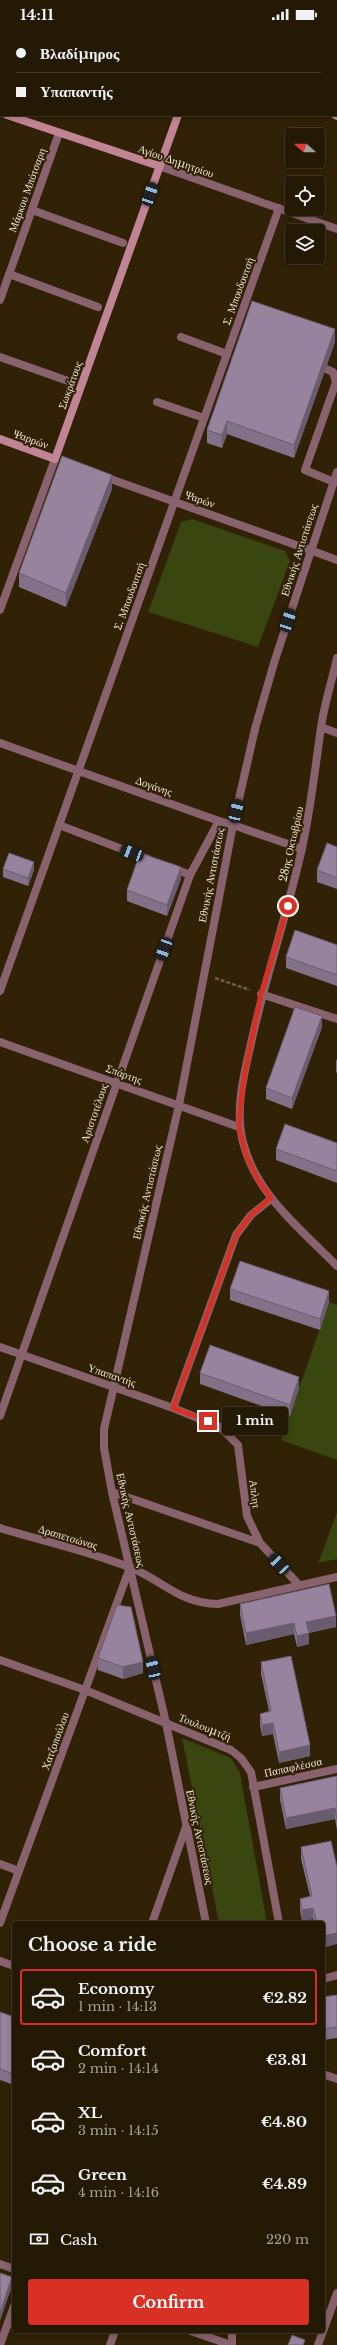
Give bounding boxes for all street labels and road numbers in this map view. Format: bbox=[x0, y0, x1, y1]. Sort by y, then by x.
street label: Αγίου Δημητρίου bbox=[136, 141, 216, 181]
street label: Μάρκου Μπότσαρη bbox=[5, 146, 49, 234]
street label: Σ. Μπουδουτσή bbox=[219, 255, 257, 327]
street label: Σωκράτους bbox=[55, 358, 85, 411]
street label: Ψαρρών bbox=[12, 426, 51, 452]
street label: Ψαρών bbox=[183, 487, 217, 511]
street label: Εθνικής Αντιστάσεως bbox=[277, 501, 321, 598]
street label: Σ. Μπουδουτσή bbox=[110, 560, 148, 632]
street label: Δογάνης bbox=[134, 773, 175, 799]
street label: 28ης Οκτωβρίου bbox=[276, 804, 307, 883]
street label: Εθνικής Αντιστάσεως bbox=[195, 826, 227, 924]
street label: Σπάρτης bbox=[104, 1061, 145, 1087]
street label: Αριστοτέλους bbox=[77, 1081, 111, 1145]
street label: Εθνικής Αντιστάσεως bbox=[129, 1143, 165, 1241]
street label: Υπαπαντής bbox=[86, 1360, 139, 1390]
street label: Εθνικής Αντιστάσεως bbox=[113, 1471, 149, 1569]
street label: Απλητ bbox=[246, 1479, 264, 1510]
street label: Δραπετσώνας bbox=[37, 1521, 100, 1553]
street label: Χατζοπούλου bbox=[38, 1710, 72, 1772]
street label: Τουλουμτζή bbox=[177, 1710, 234, 1744]
street label: Παπαφλέσσα bbox=[263, 1754, 324, 1780]
street label: Εθνικής Αντιστάσεως bbox=[183, 1788, 217, 1886]

